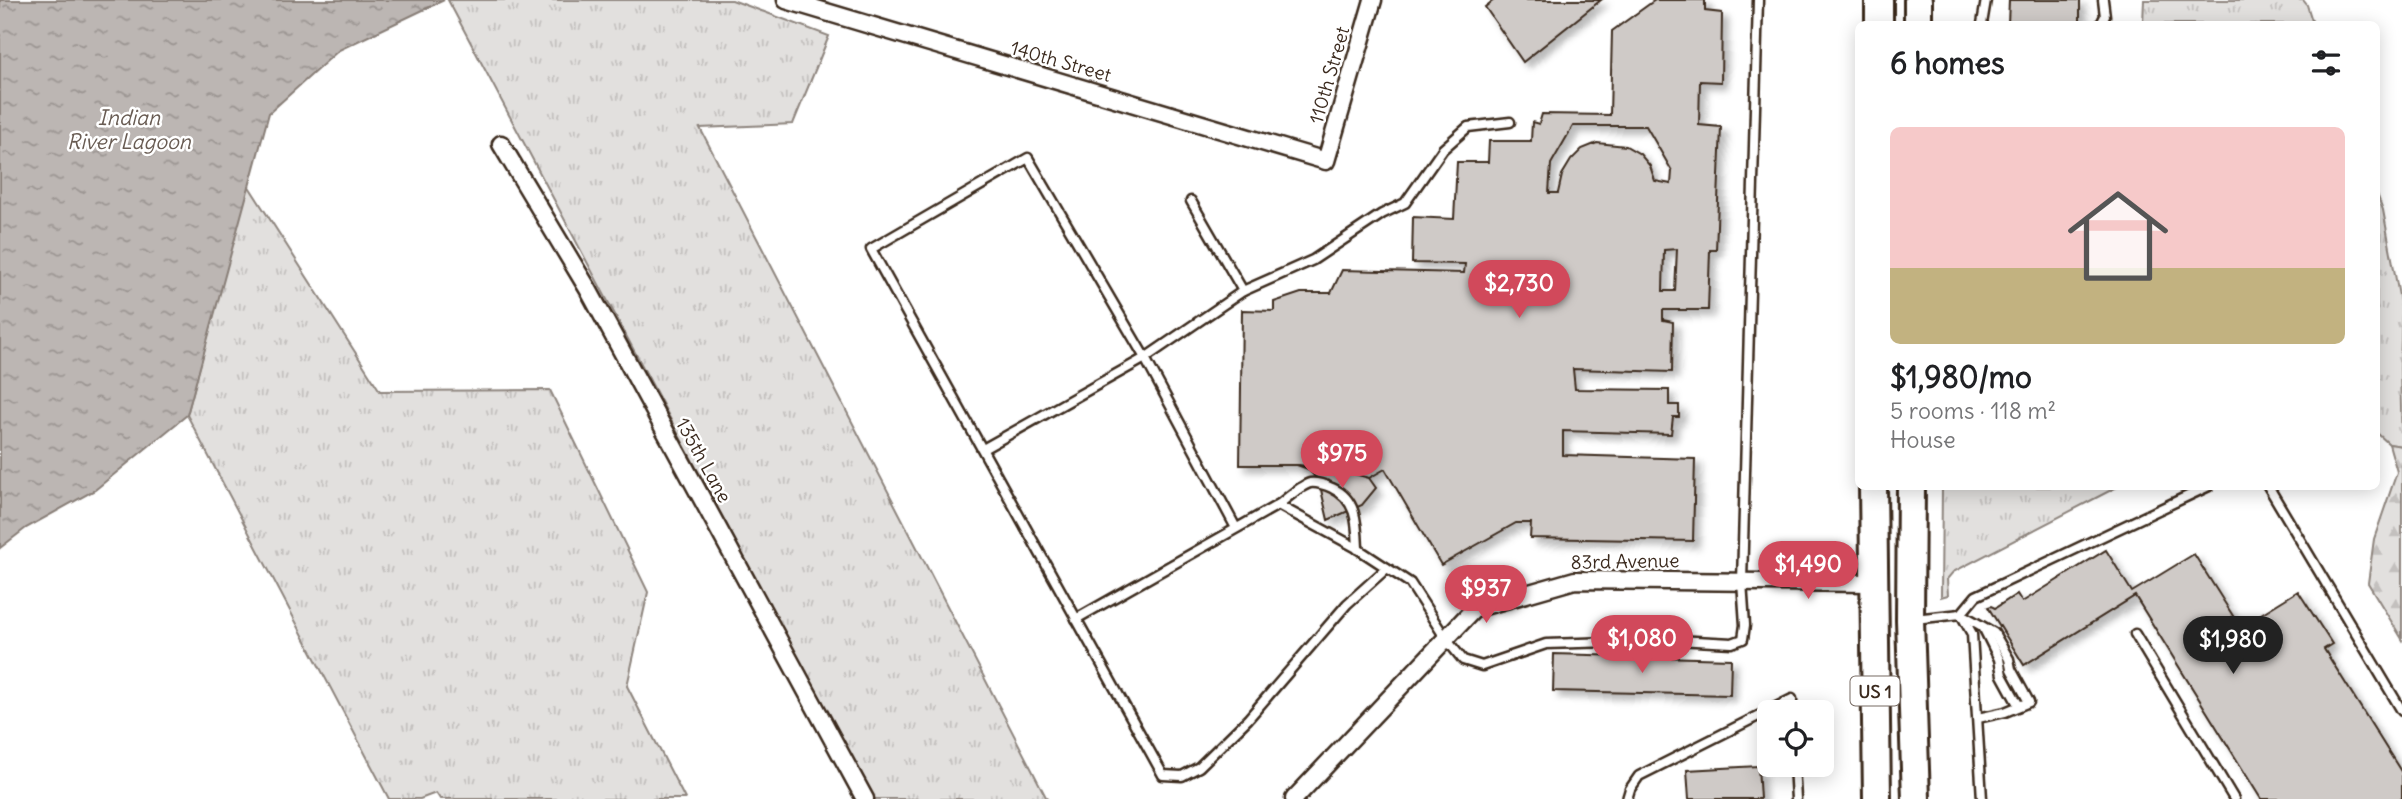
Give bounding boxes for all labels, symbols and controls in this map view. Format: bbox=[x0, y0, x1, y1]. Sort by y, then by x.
street label: 110th Street bbox=[1304, 24, 1354, 126]
street label: 140th Street bbox=[1008, 35, 1114, 87]
text: 6 homes bbox=[1890, 44, 2005, 82]
icon: filters bbox=[2307, 44, 2345, 82]
water label: Indian River Lagoon bbox=[67, 104, 192, 155]
icon: home bbox=[2055, 173, 2181, 299]
pin: $2,730 bbox=[1462, 260, 1576, 320]
text: $2,730 bbox=[1484, 268, 1554, 297]
text: $1,980/mo bbox=[1890, 358, 2032, 396]
text: 5 rooms · 118 m² bbox=[1890, 396, 2056, 425]
street label: 135th Lane bbox=[671, 413, 737, 507]
text: House bbox=[1890, 425, 1956, 454]
pin: $975 bbox=[1301, 430, 1383, 490]
text: $975 bbox=[1317, 438, 1367, 467]
pin: $1,490 bbox=[1751, 542, 1865, 601]
street label: 83rd Avenue bbox=[1570, 548, 1680, 574]
text: $1,490 bbox=[1774, 549, 1842, 578]
pin: $937 bbox=[1445, 566, 1527, 625]
text: $937 bbox=[1461, 573, 1511, 602]
pin: $1,080 bbox=[1585, 616, 1699, 675]
pin: $1,980 bbox=[2176, 616, 2290, 676]
text: $1,080 bbox=[1607, 623, 1677, 652]
text: $1,980 bbox=[2199, 624, 2267, 653]
road number: US 1 bbox=[1850, 676, 1899, 706]
map controls bbox=[1757, 700, 1834, 777]
button: locate bbox=[1757, 700, 1834, 777]

